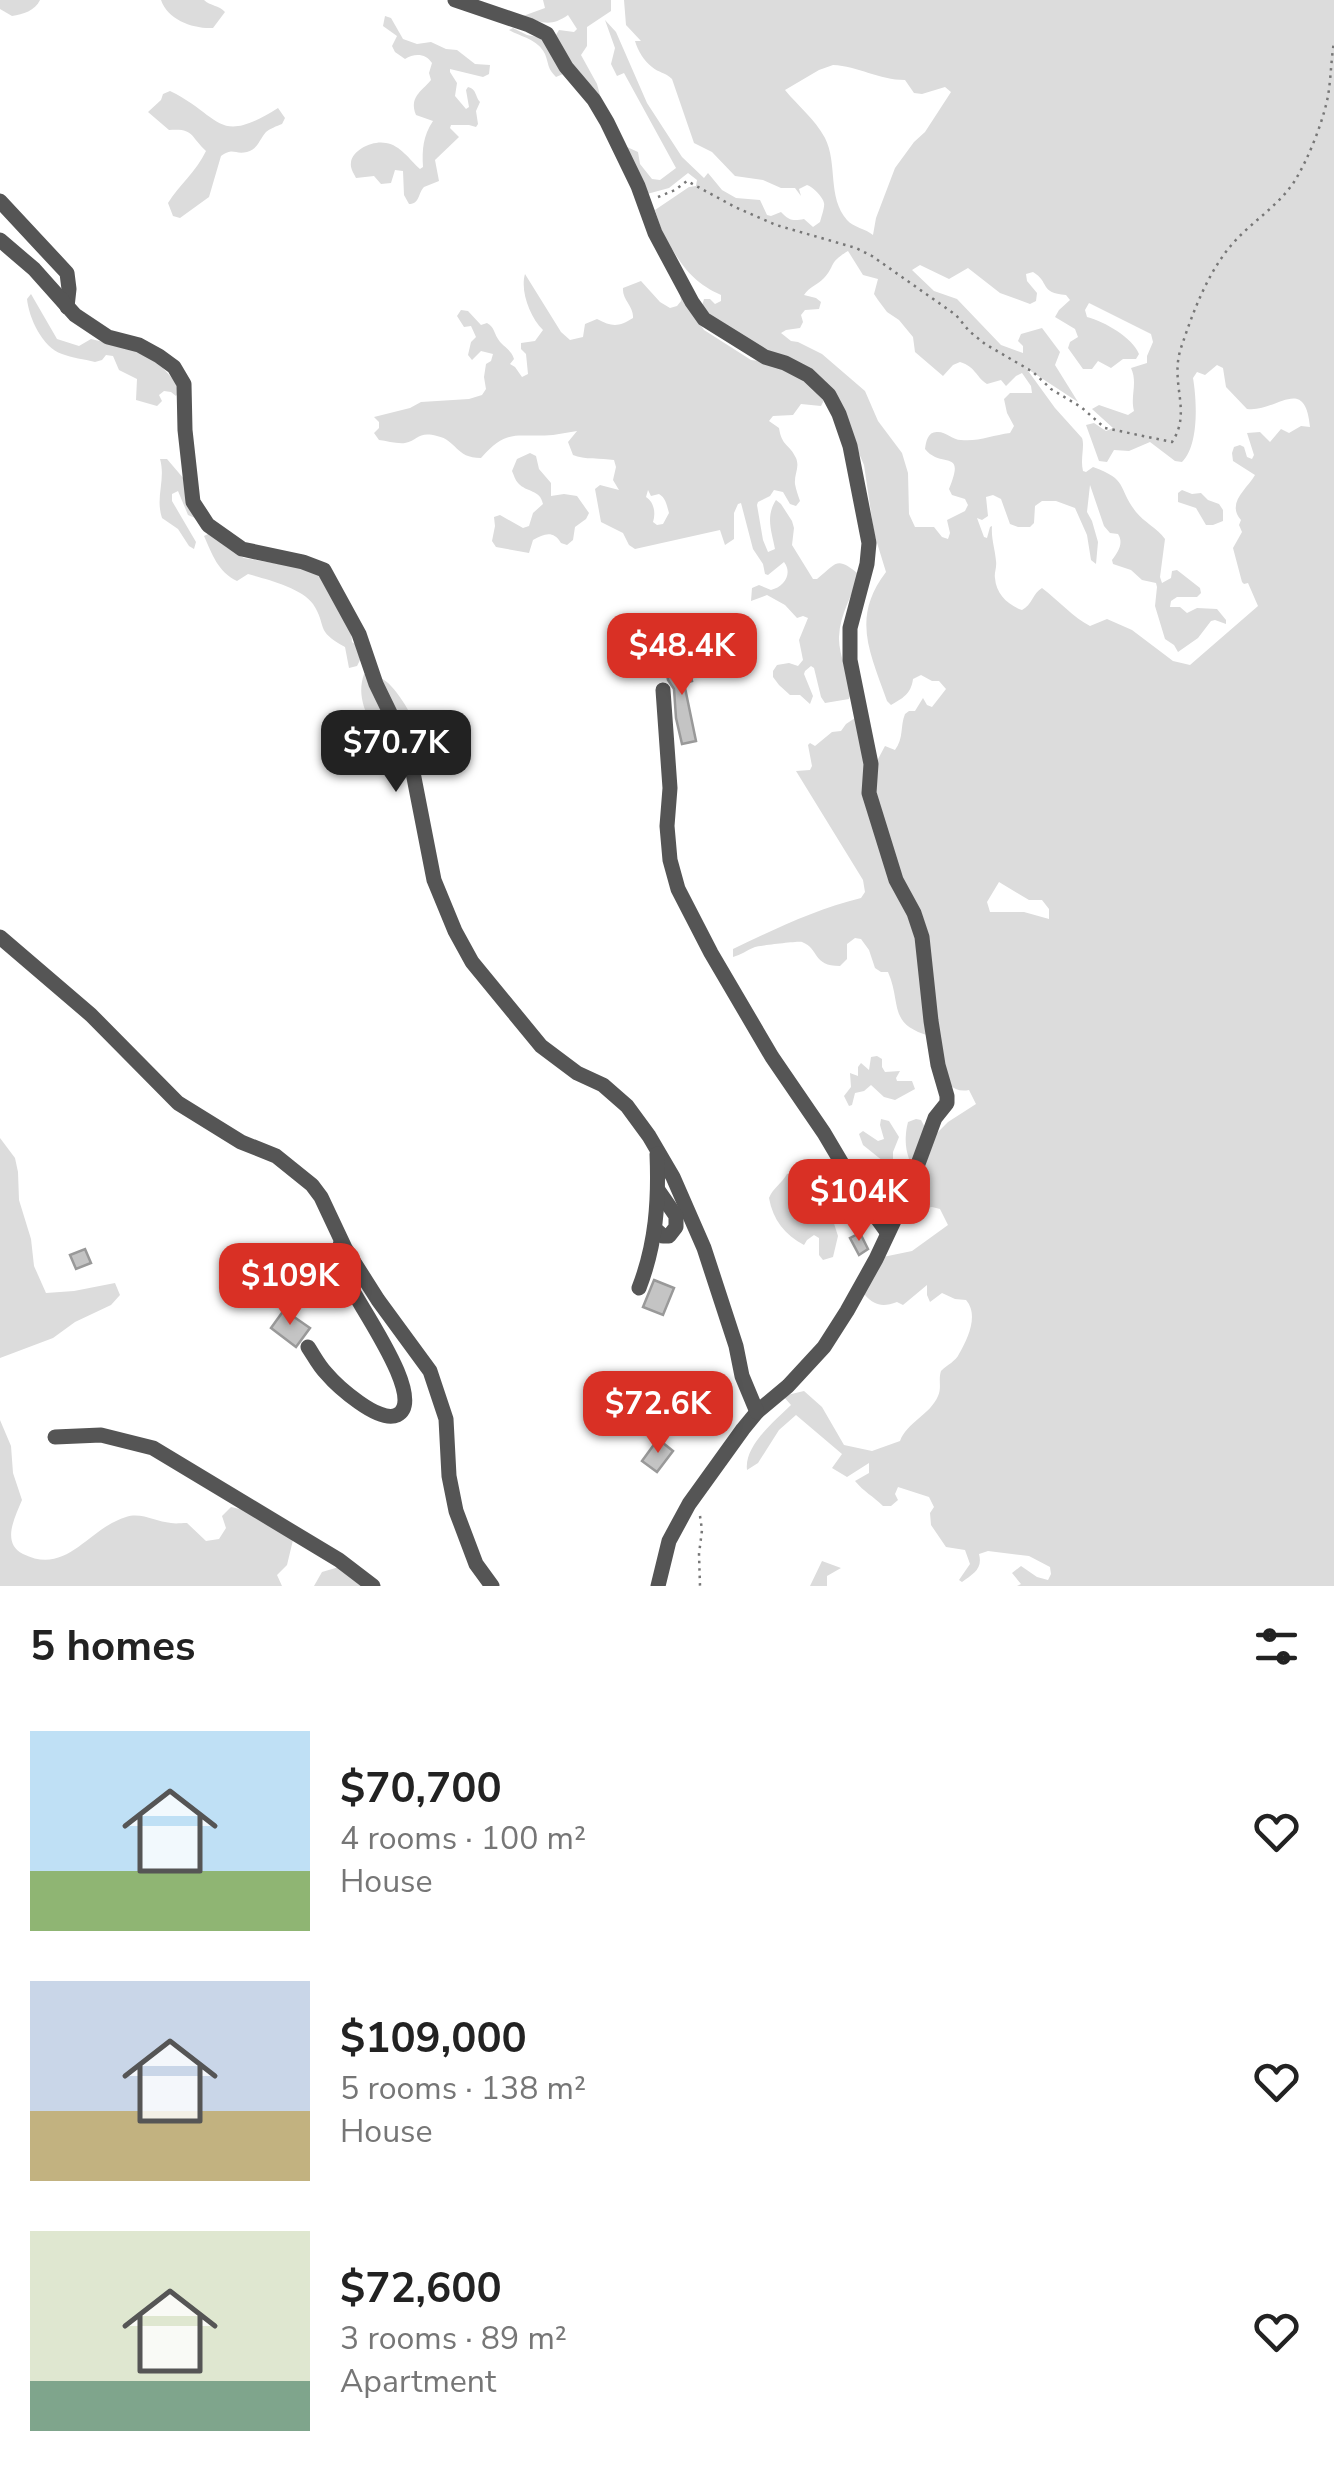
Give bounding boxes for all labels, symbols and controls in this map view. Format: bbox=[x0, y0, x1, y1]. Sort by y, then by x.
pin: $48.4K bbox=[601, 613, 763, 698]
text: $48.4K bbox=[629, 624, 735, 667]
pin: $70.7K bbox=[315, 710, 477, 795]
text: $70.7K bbox=[343, 721, 449, 764]
pin: $104K bbox=[789, 1159, 929, 1244]
text: $104K bbox=[810, 1170, 908, 1213]
pin: $109K bbox=[220, 1243, 360, 1328]
text: $109K bbox=[241, 1254, 339, 1297]
pin: $72.6K bbox=[577, 1371, 739, 1456]
text: $72.6K bbox=[605, 1382, 711, 1425]
text: 5 homes bbox=[30, 1618, 195, 1675]
icon: filters bbox=[1249, 1619, 1304, 1674]
text: $70,700 bbox=[340, 1760, 502, 1817]
icon: home bbox=[110, 1771, 230, 1891]
icon: heart bbox=[1249, 1804, 1304, 1859]
text: 4 rooms · 100 m² bbox=[340, 1817, 586, 1860]
text: House bbox=[340, 1860, 433, 1903]
text: $109,000 bbox=[340, 2010, 527, 2067]
icon: home bbox=[110, 2021, 230, 2141]
icon: heart bbox=[1249, 2054, 1304, 2109]
text: 5 rooms · 138 m² bbox=[340, 2067, 586, 2110]
text: House bbox=[340, 2110, 433, 2153]
text: $72,600 bbox=[340, 2260, 502, 2317]
icon: home bbox=[110, 2271, 230, 2391]
icon: heart bbox=[1249, 2304, 1304, 2359]
text: 3 rooms · 89 m² bbox=[340, 2317, 567, 2360]
text: Apartment bbox=[340, 2360, 496, 2403]

